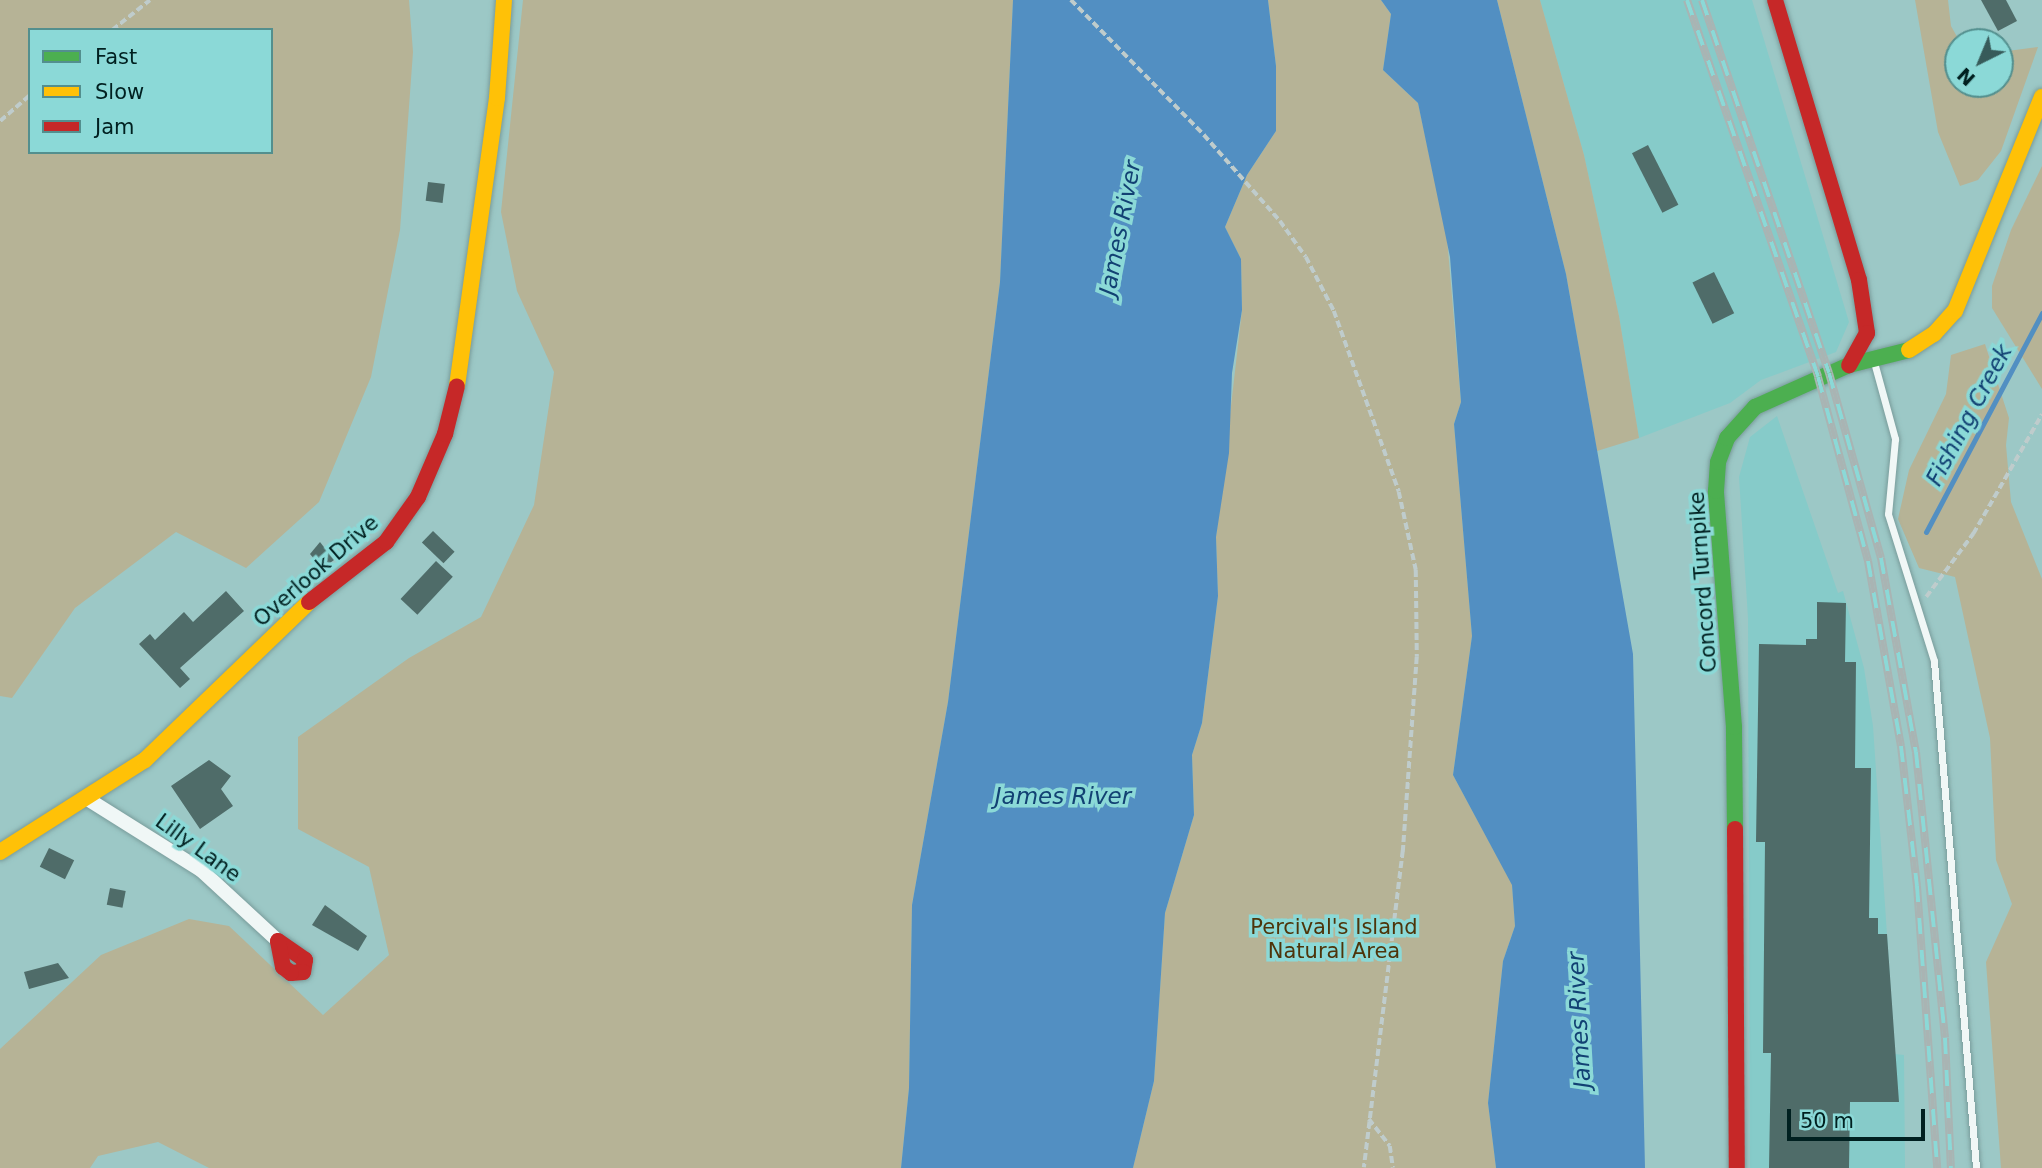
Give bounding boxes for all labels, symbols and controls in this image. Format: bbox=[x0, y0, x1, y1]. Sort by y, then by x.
legend bbox=[28, 28, 273, 154]
north arrow bbox=[1944, 28, 2014, 98]
text: Fast bbox=[95, 45, 137, 69]
text: N bbox=[1953, 63, 1979, 90]
text: Slow bbox=[95, 80, 144, 104]
text: Jam bbox=[95, 115, 135, 139]
water label: James River bbox=[1093, 158, 1147, 298]
water label: Fishing Creek bbox=[1920, 340, 2018, 490]
street label: Concord Turnpike bbox=[1684, 491, 1722, 673]
street label: Overlook Drive bbox=[249, 510, 383, 632]
water label: James River bbox=[995, 782, 1131, 810]
street label: Lilly Lane bbox=[151, 809, 245, 887]
park label: Percival's Island Natural Area bbox=[1250, 914, 1418, 964]
water label: James River bbox=[1562, 951, 1596, 1089]
scale bar bbox=[1790, 1094, 1928, 1138]
text: 50 m bbox=[1800, 1109, 1854, 1133]

